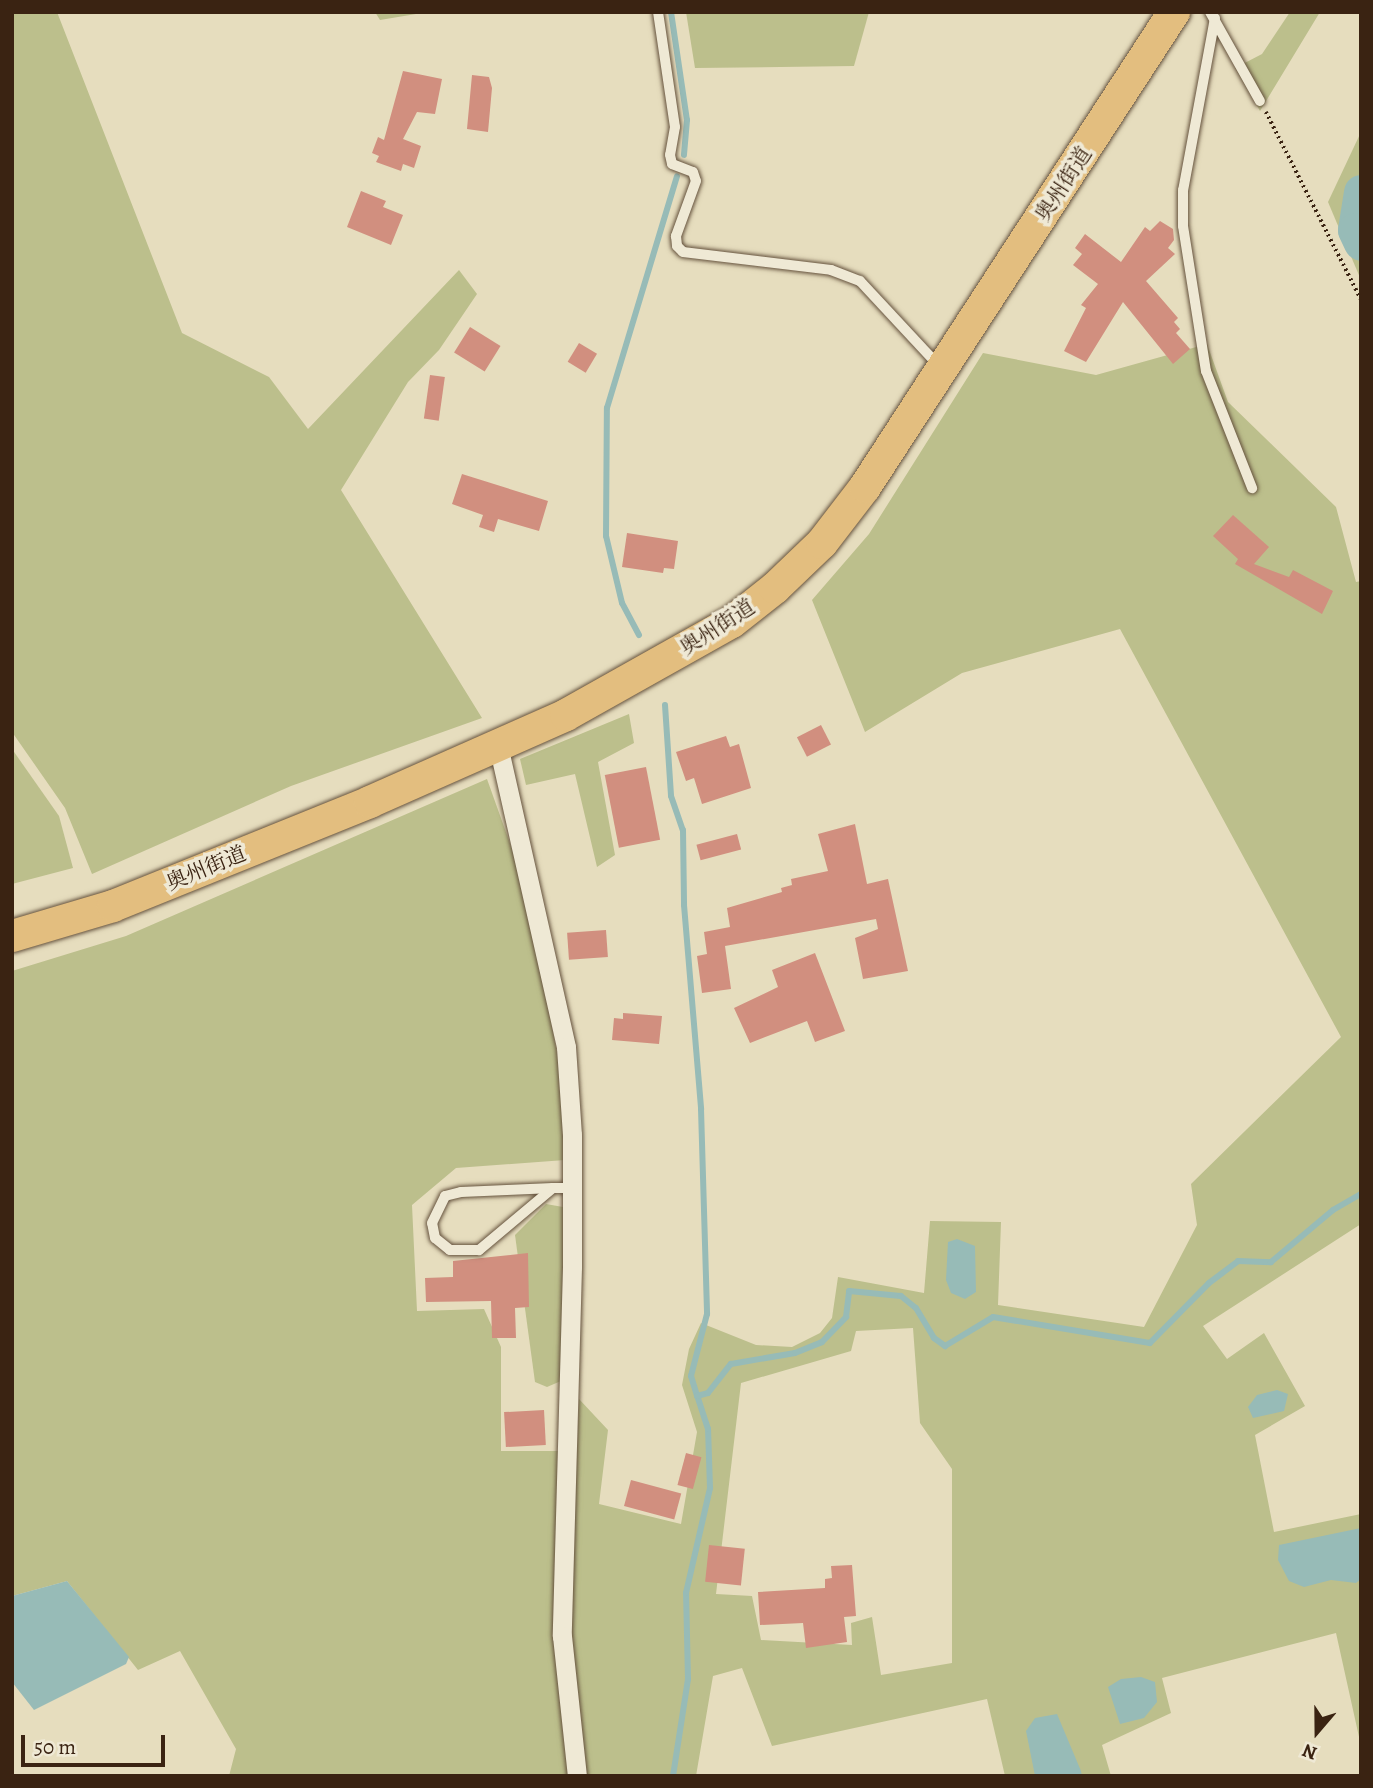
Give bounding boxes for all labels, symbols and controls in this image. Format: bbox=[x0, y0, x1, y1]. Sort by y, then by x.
street label: 奥州街道 bbox=[1030, 142, 1096, 226]
street label: 奥州街道 bbox=[675, 594, 759, 660]
street label: 奥州街道 bbox=[162, 841, 250, 895]
north arrow bbox=[1282, 1697, 1352, 1767]
scale bar bbox=[24, 1722, 168, 1766]
text: 50 m bbox=[34, 1733, 76, 1761]
text: N bbox=[1299, 1737, 1321, 1766]

